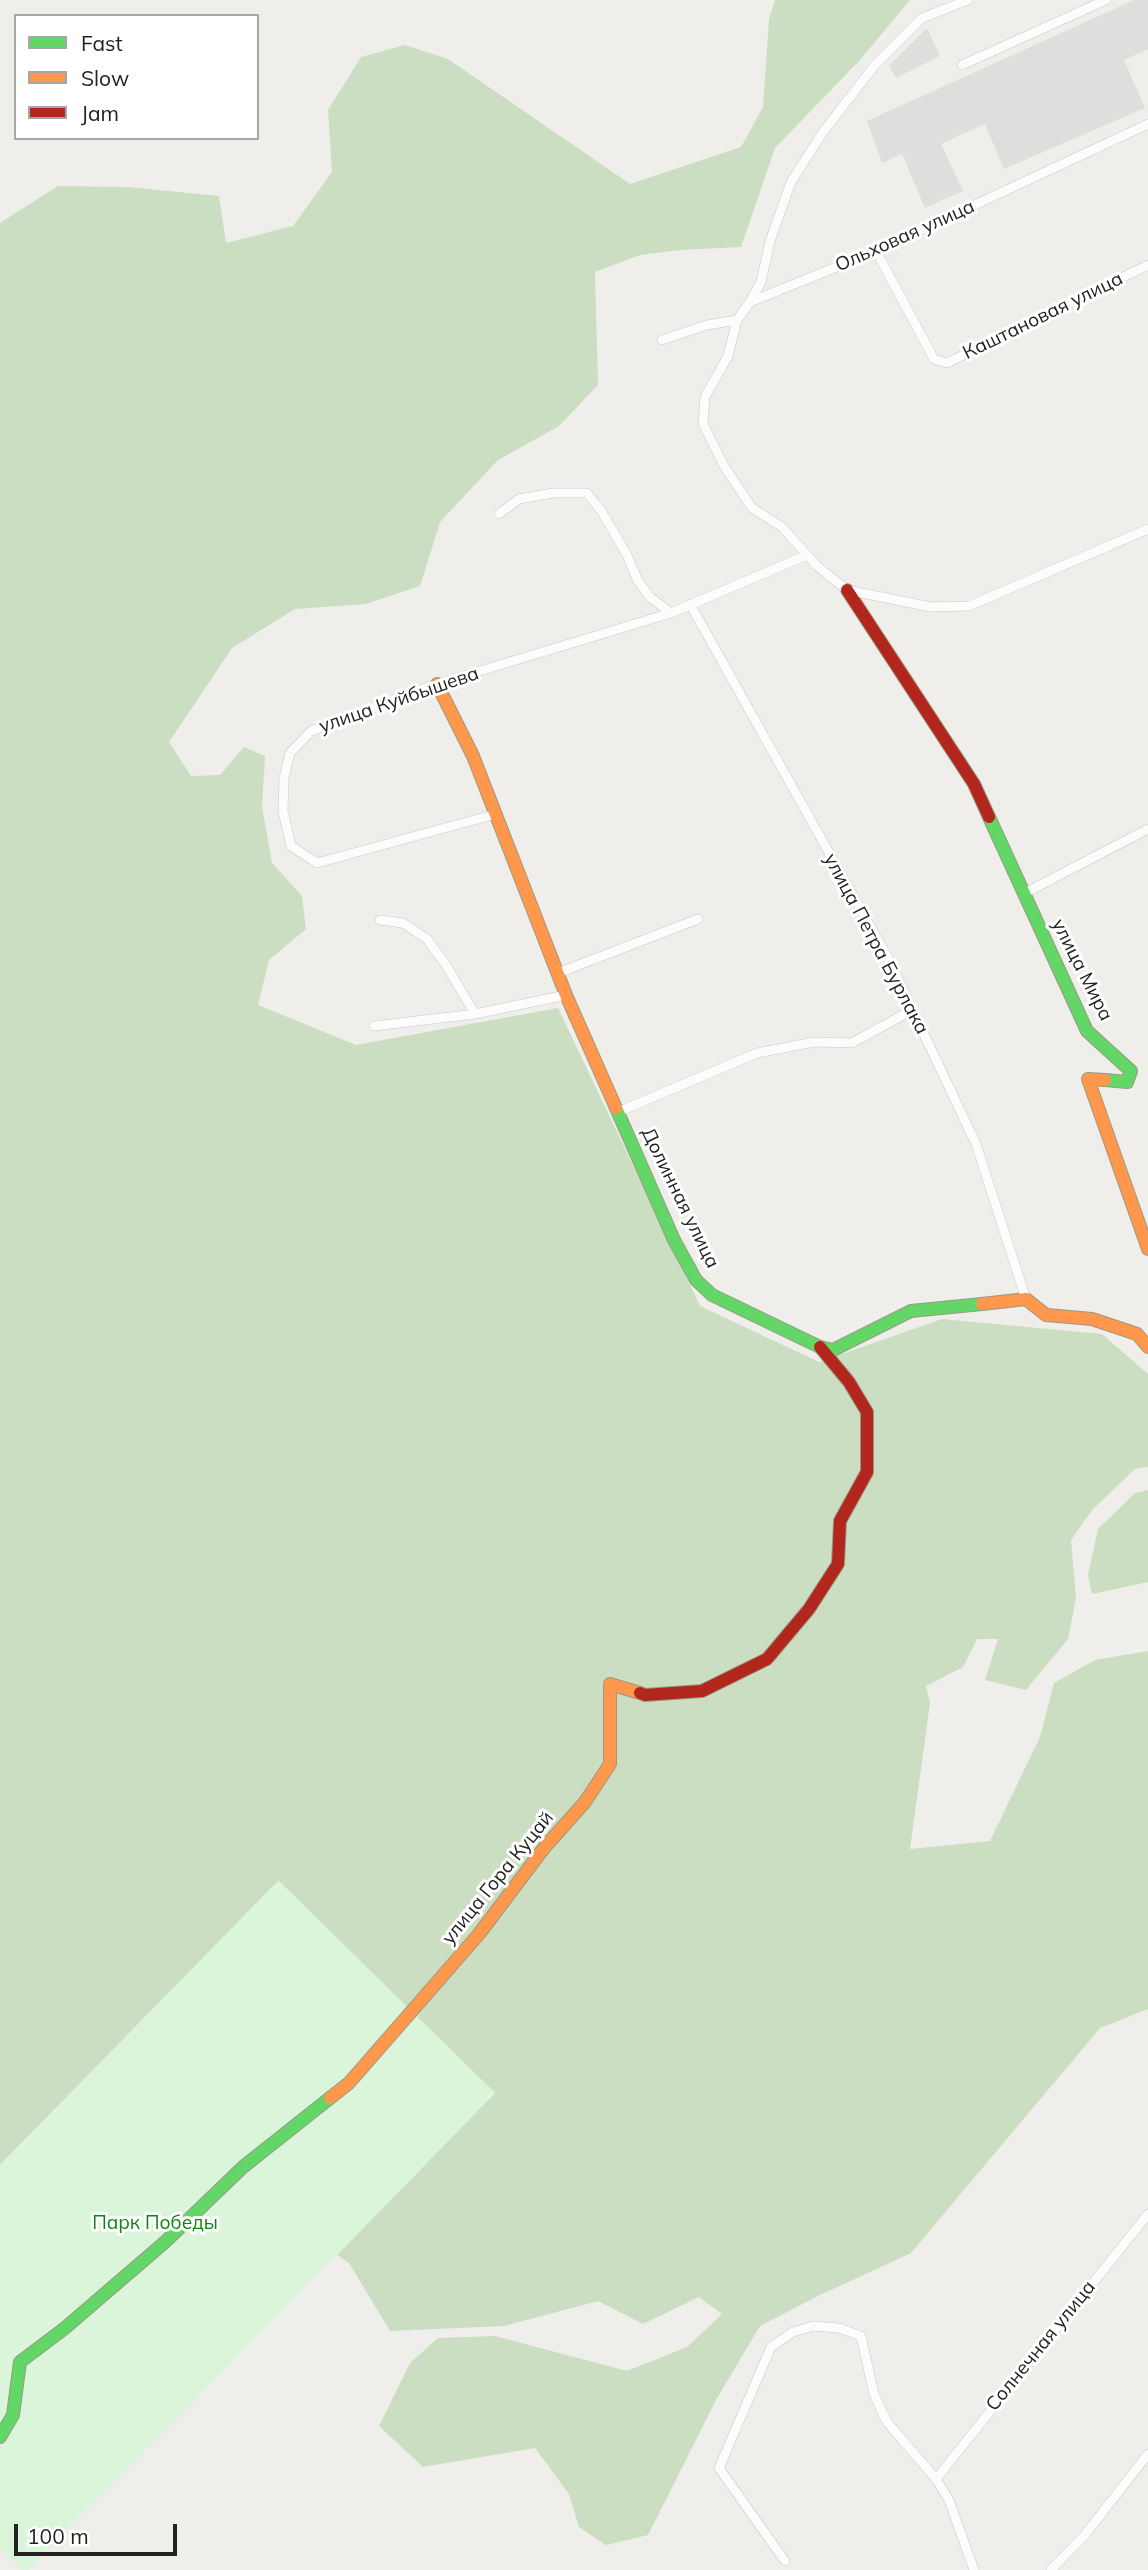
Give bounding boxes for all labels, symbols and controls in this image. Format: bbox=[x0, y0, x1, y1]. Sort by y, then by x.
legend bbox=[14, 14, 259, 140]
text: Fast bbox=[81, 30, 123, 56]
text: Slow bbox=[81, 65, 129, 91]
text: Jam bbox=[81, 100, 119, 126]
street label: Ольховая улица bbox=[832, 195, 978, 277]
street label: Каштановая улица bbox=[959, 267, 1127, 365]
street label: улица Куйбышева bbox=[316, 662, 482, 738]
street label: улица Петра Бурлака bbox=[819, 850, 933, 1038]
street label: улица Мира bbox=[1047, 915, 1117, 1025]
street label: Долинная улица bbox=[636, 1124, 724, 1272]
street label: улица Гора Куцай bbox=[437, 1807, 559, 1949]
park label: Парк Победы bbox=[92, 2212, 218, 2234]
street label: Солнечная улица bbox=[981, 2276, 1101, 2416]
scale bar bbox=[18, 2510, 180, 2554]
text: 100 m bbox=[27, 2523, 89, 2549]

